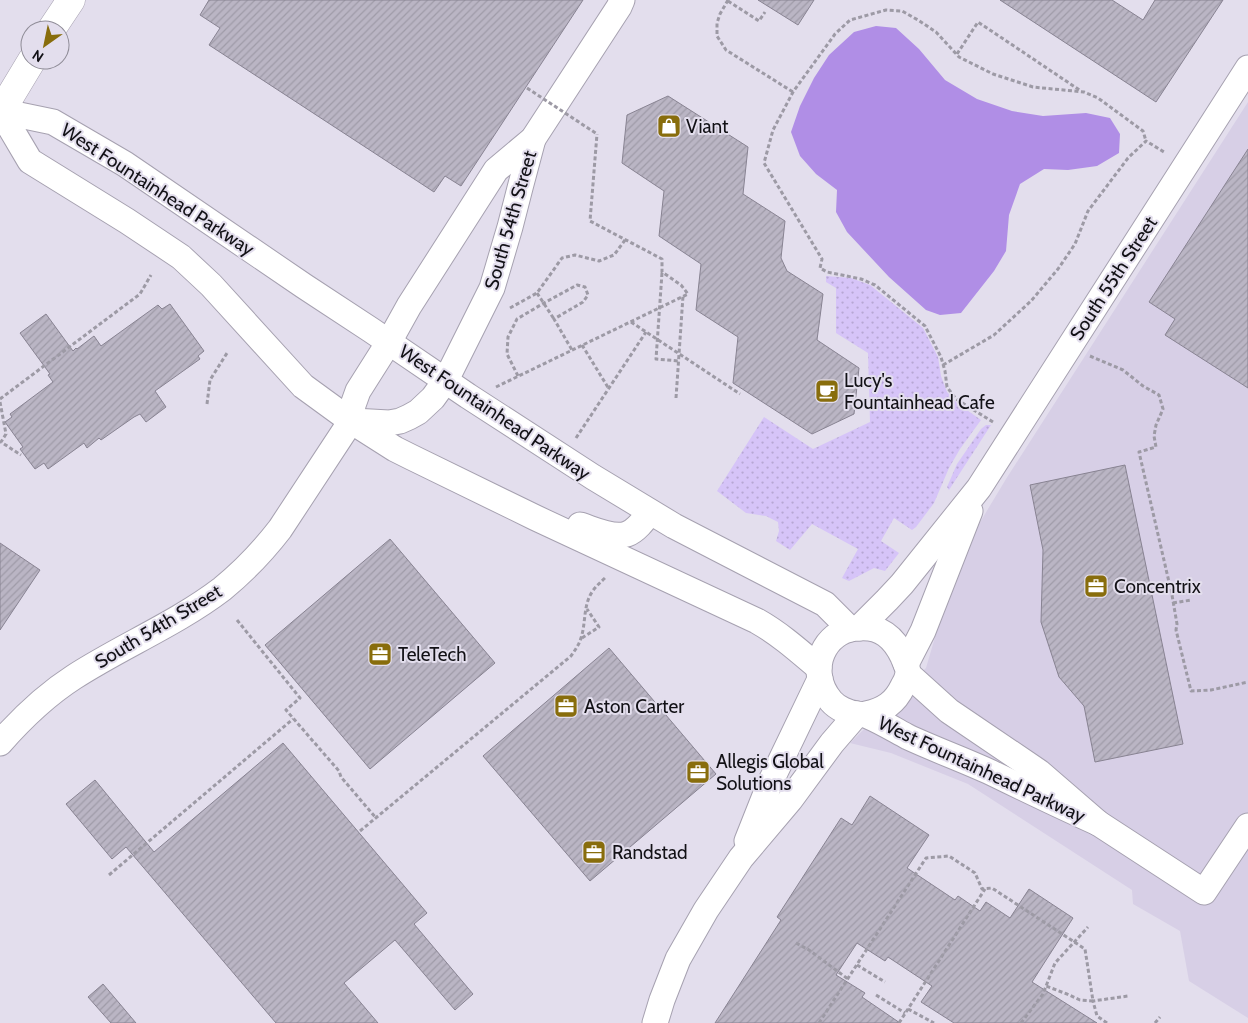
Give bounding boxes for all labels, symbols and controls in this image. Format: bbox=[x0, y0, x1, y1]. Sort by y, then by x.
north arrow bbox=[20, 20, 70, 70]
text: N bbox=[29, 46, 47, 66]
shop icon: Viant bbox=[656, 113, 682, 139]
place label: Viant bbox=[686, 115, 729, 138]
street label: West Fountainhead Parkway bbox=[57, 118, 259, 261]
street label: South 54th Street bbox=[480, 147, 541, 292]
street label: South 55th Street bbox=[1065, 212, 1162, 344]
street label: West Fountainhead Parkway bbox=[395, 340, 595, 485]
place label: Lucy's Fountainhead Cafe bbox=[844, 369, 995, 414]
cafe icon: Lucy's Fountainhead Cafe bbox=[814, 378, 840, 404]
office icon: Concentrix bbox=[1083, 573, 1109, 599]
place label: Concentrix bbox=[1114, 575, 1201, 598]
street label: South 54th Street bbox=[91, 579, 226, 673]
office icon: TeleTech bbox=[367, 641, 393, 667]
place label: TeleTech bbox=[398, 643, 466, 666]
office icon: Aston Carter bbox=[553, 693, 579, 719]
place label: Aston Carter bbox=[584, 695, 684, 718]
street label: West Fountainhead Parkway bbox=[875, 711, 1089, 828]
place label: Allegis Global Solutions bbox=[716, 750, 824, 795]
office icon: Allegis Global Solutions bbox=[685, 759, 711, 785]
office icon: Randstad bbox=[581, 839, 607, 865]
place label: Randstad bbox=[612, 841, 688, 864]

